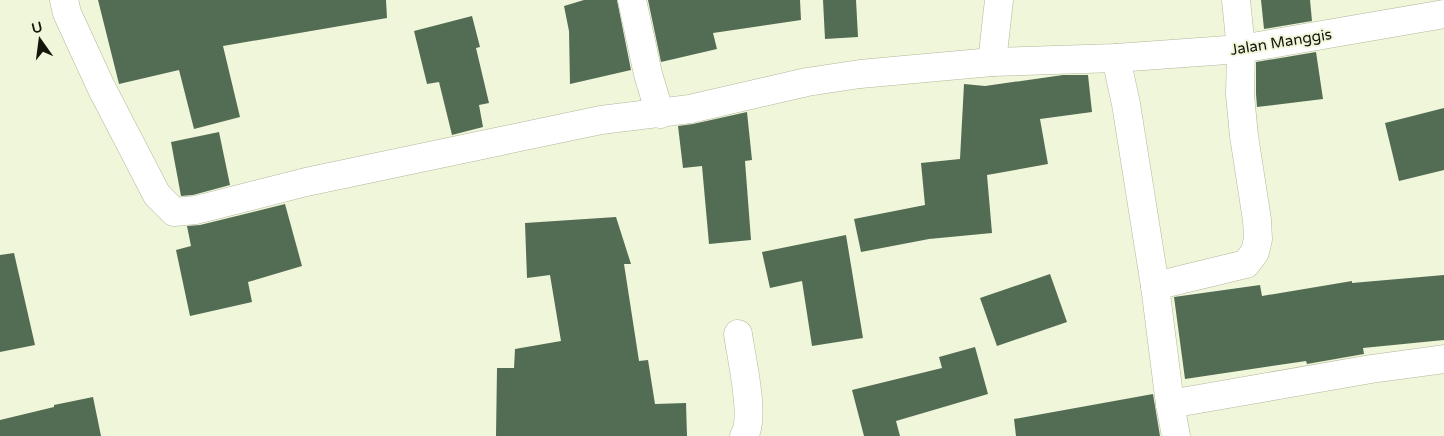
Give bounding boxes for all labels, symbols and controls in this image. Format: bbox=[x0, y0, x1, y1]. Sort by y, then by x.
north arrow bbox=[15, 15, 65, 65]
text: U bbox=[30, 18, 44, 37]
street label: Jalan Manggis bbox=[1229, 25, 1333, 59]

